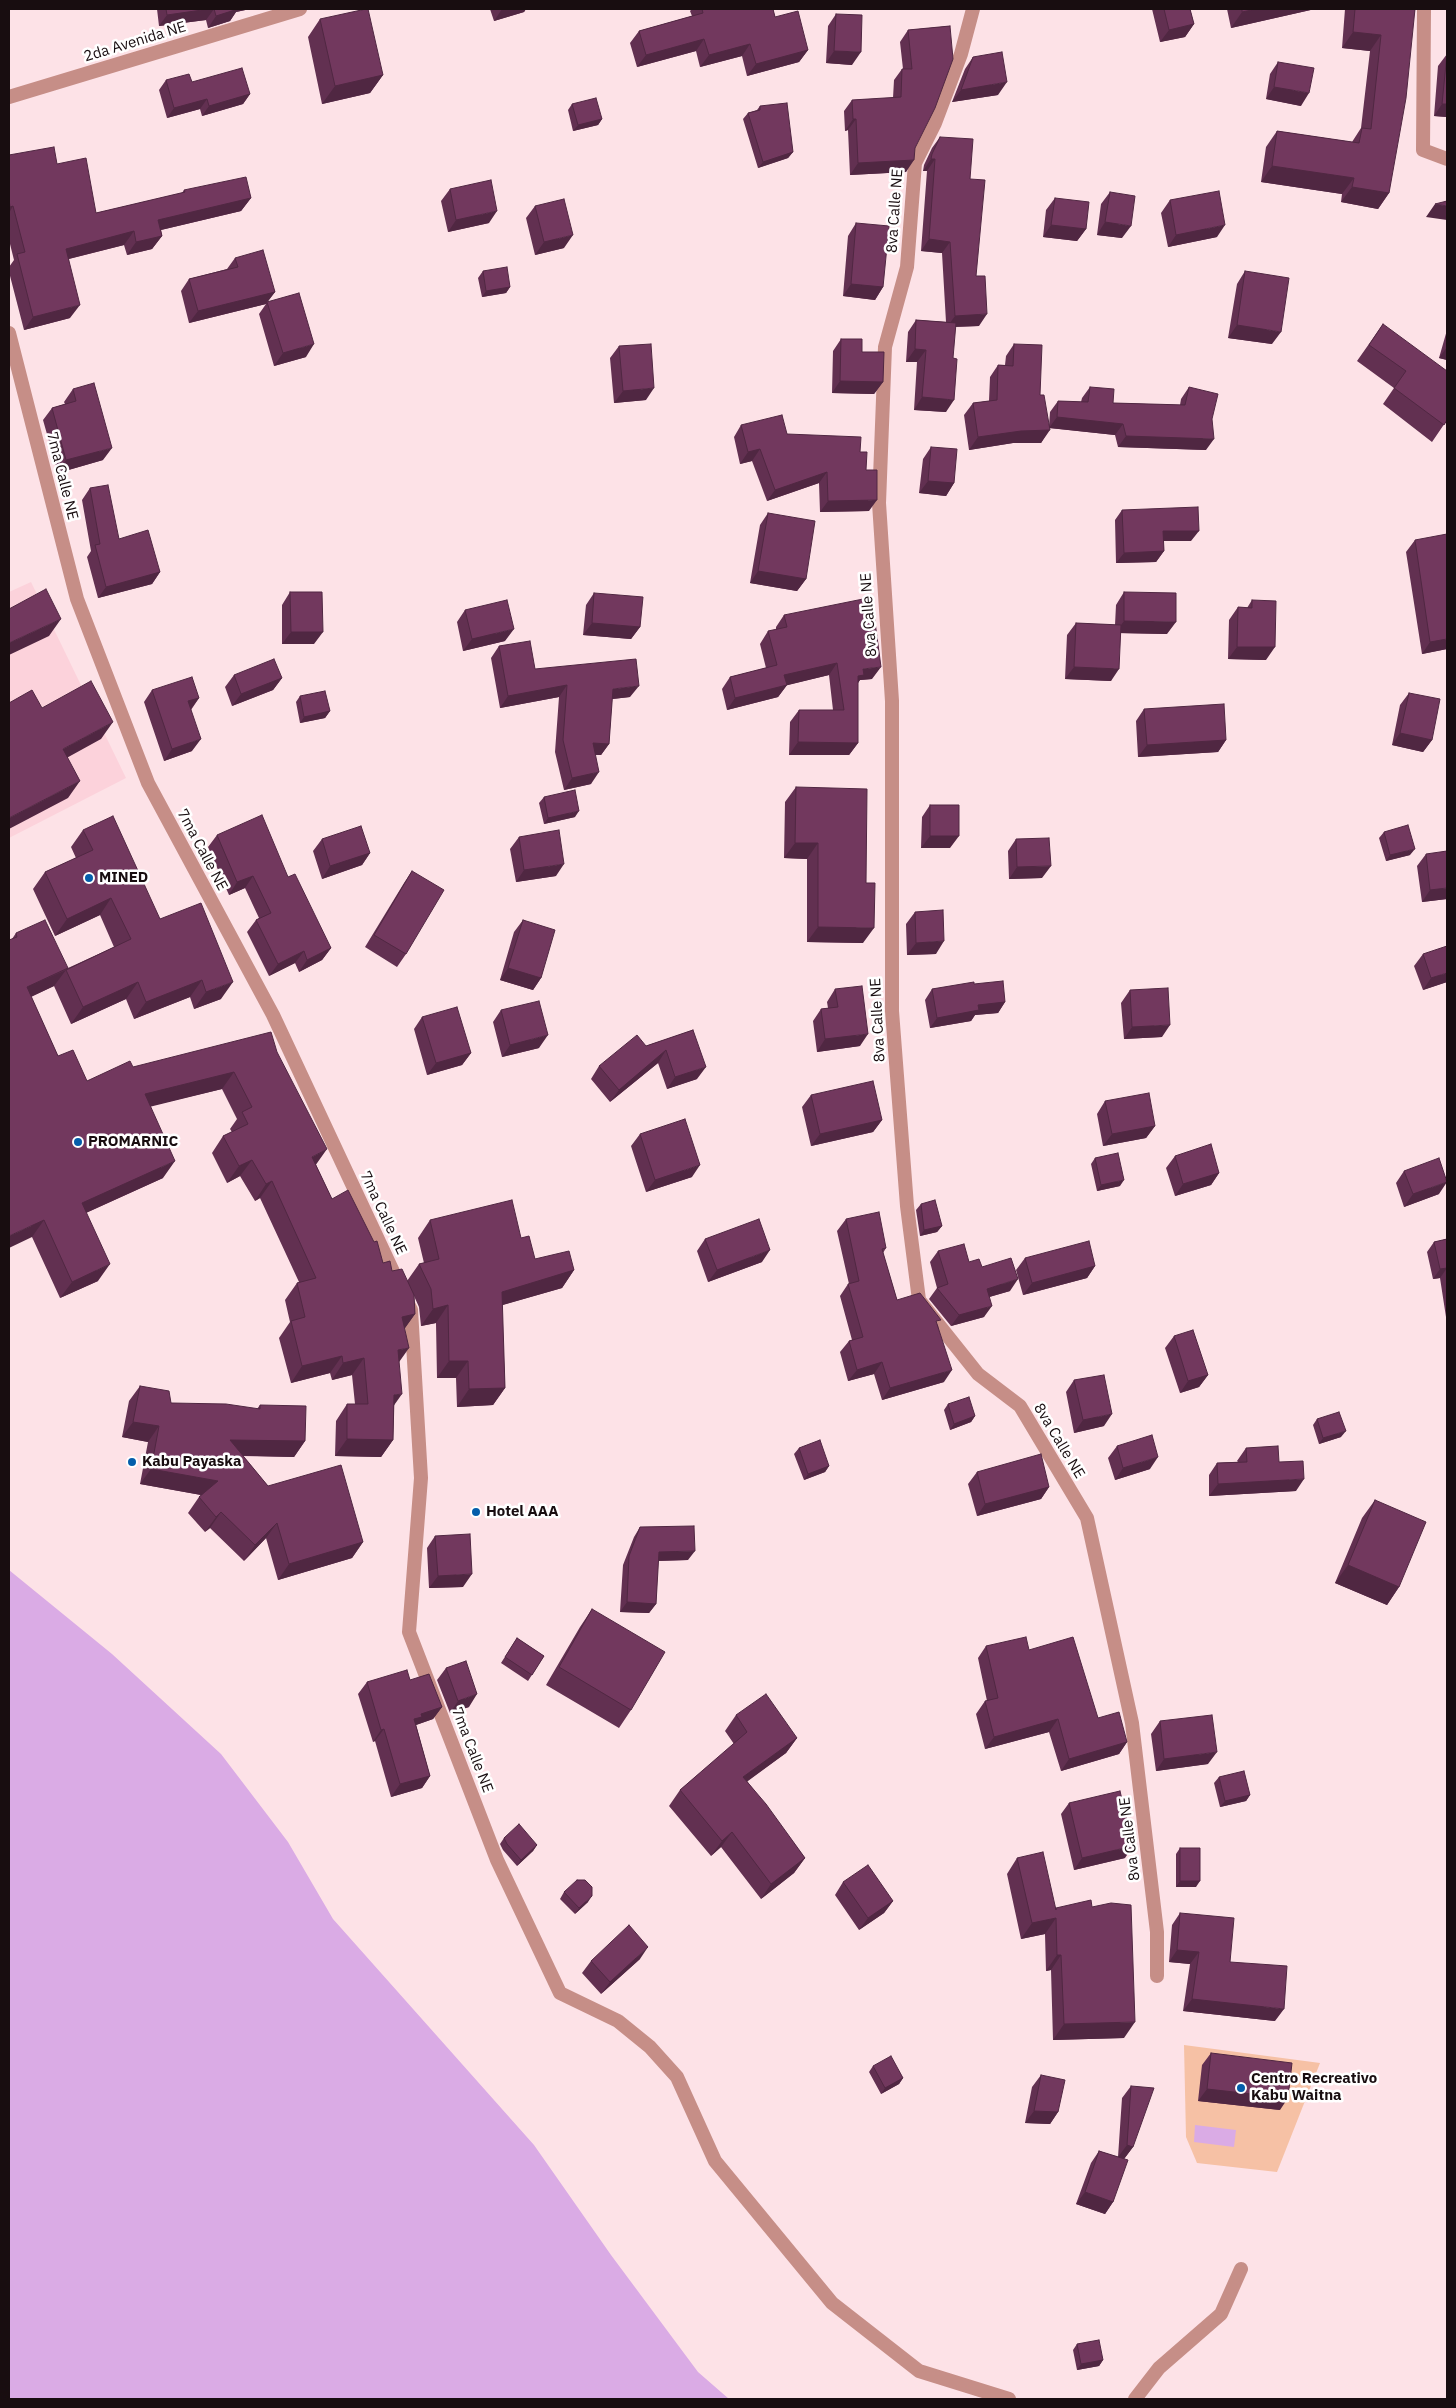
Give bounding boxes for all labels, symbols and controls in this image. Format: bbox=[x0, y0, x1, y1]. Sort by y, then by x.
street label: 2da Avenida NE bbox=[82, 18, 188, 66]
street label: 8va Calle NE bbox=[883, 168, 907, 254]
street label: 7ma Calle NE bbox=[42, 430, 82, 522]
street label: 8va Calle NE bbox=[857, 572, 881, 658]
street label: 7ma Calle NE bbox=[173, 806, 231, 894]
place label: MINED bbox=[99, 869, 148, 887]
marker: MINED bbox=[83, 872, 95, 884]
street label: 8va Calle NE bbox=[867, 977, 889, 1063]
place label: PROMARNIC bbox=[88, 1133, 178, 1151]
marker: PROMARNIC bbox=[72, 1136, 84, 1148]
street label: 7ma Calle NE bbox=[356, 1168, 410, 1258]
street label: 8va Calle NE bbox=[1030, 1400, 1088, 1482]
place label: Kabu Payaska bbox=[142, 1453, 242, 1471]
marker: Kabu Payaska bbox=[126, 1456, 138, 1468]
place label: Hotel AAA bbox=[486, 1503, 559, 1521]
marker: Hotel AAA bbox=[470, 1506, 482, 1518]
street label: 7ma Calle NE bbox=[447, 1705, 497, 1795]
street label: 8va Calle NE bbox=[1116, 1796, 1144, 1882]
place label: Centro Recreativo Kabu Waitna bbox=[1251, 2070, 1377, 2105]
marker: Centro Recreativo Kabu Waitna bbox=[1235, 2082, 1247, 2094]

